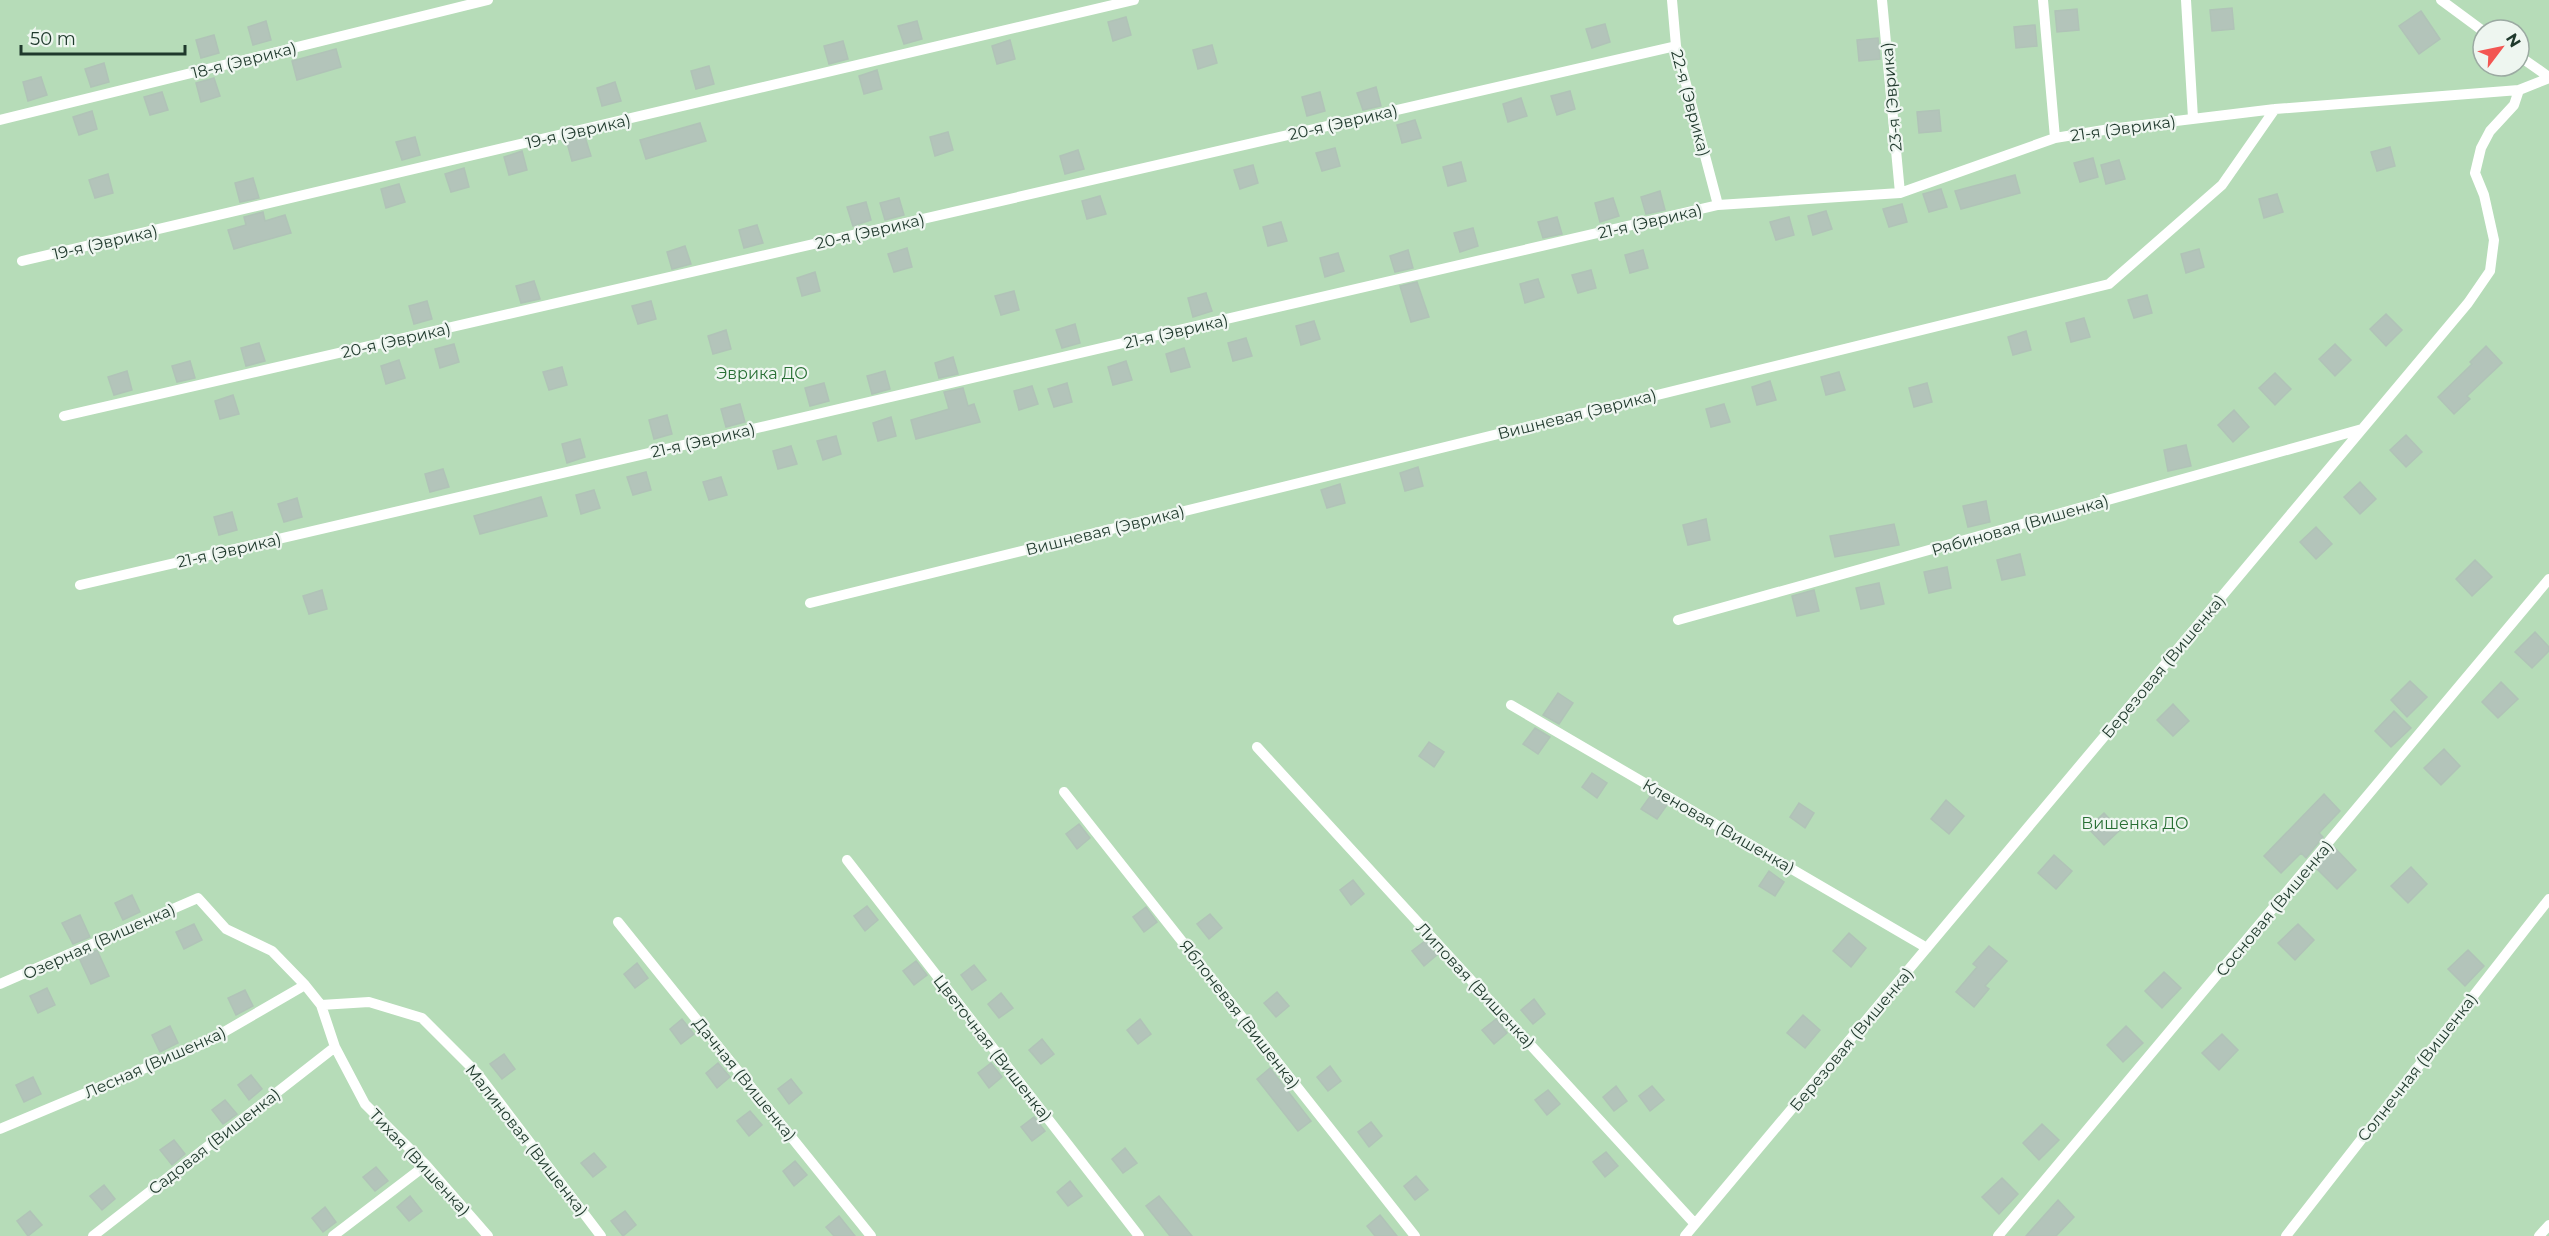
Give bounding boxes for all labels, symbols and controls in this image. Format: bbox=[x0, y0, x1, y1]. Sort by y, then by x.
scale bar bbox=[21, 18, 184, 56]
north arrow bbox=[2471, 18, 2531, 78]
text: 50 m bbox=[30, 28, 76, 50]
text: N bbox=[2502, 30, 2525, 51]
street label: 18-я (Эврика) bbox=[190, 38, 299, 83]
street label: 23-я (Эврика) bbox=[1877, 42, 1906, 152]
street label: 22-я (Эврика) bbox=[1667, 48, 1714, 159]
street label: 20-я (Эврика) bbox=[1287, 101, 1399, 144]
street label: 19-я (Эврика) bbox=[524, 110, 632, 153]
street label: 21-я (Эврика) bbox=[2069, 112, 2177, 145]
street label: 21-я (Эврика) bbox=[1596, 200, 1704, 243]
street label: 20-я (Эврика) bbox=[814, 210, 926, 253]
street label: 19-я (Эврика) bbox=[51, 221, 159, 264]
street label: 21-я (Эврика) bbox=[1122, 310, 1230, 353]
street label: 20-я (Эврика) bbox=[340, 319, 452, 362]
park label: Эврика ДО bbox=[716, 364, 808, 383]
street label: Вишневая (Эврика) bbox=[1496, 386, 1659, 443]
street label: 21-я (Эврика) bbox=[649, 419, 757, 462]
street label: Рябиновая (Вишенка) bbox=[1929, 491, 2111, 560]
street label: Вишневая (Эврика) bbox=[1024, 502, 1187, 559]
street label: 21-я (Эврика) bbox=[175, 529, 283, 572]
street label: Березовая (Вишенка) bbox=[2098, 591, 2229, 742]
street label: Кленовая (Вишенка) bbox=[1639, 775, 1798, 878]
park label: Вишенка ДО bbox=[2081, 814, 2189, 833]
street label: Сосновая (Вишенка) bbox=[2212, 836, 2337, 980]
street label: Озерная (Вишенка) bbox=[20, 899, 178, 984]
street label: Липовая (Вишенка) bbox=[1412, 919, 1539, 1052]
street label: Яблоневая (Вишенка) bbox=[1176, 936, 1304, 1093]
street label: Березовая (Вишенка) bbox=[1786, 964, 1917, 1115]
street label: Цветочная (Вишенка) bbox=[929, 971, 1056, 1125]
street label: Солнечная (Вишенка) bbox=[2354, 989, 2481, 1145]
street label: Дачная (Вишенка) bbox=[689, 1014, 800, 1145]
street label: Лесная (Вишенка) bbox=[81, 1023, 229, 1102]
street label: Малиновая (Вишенка) bbox=[461, 1061, 592, 1220]
street label: Садовая (Вишенка) bbox=[145, 1084, 284, 1199]
street label: Тихая (Вишенка) bbox=[365, 1105, 474, 1220]

